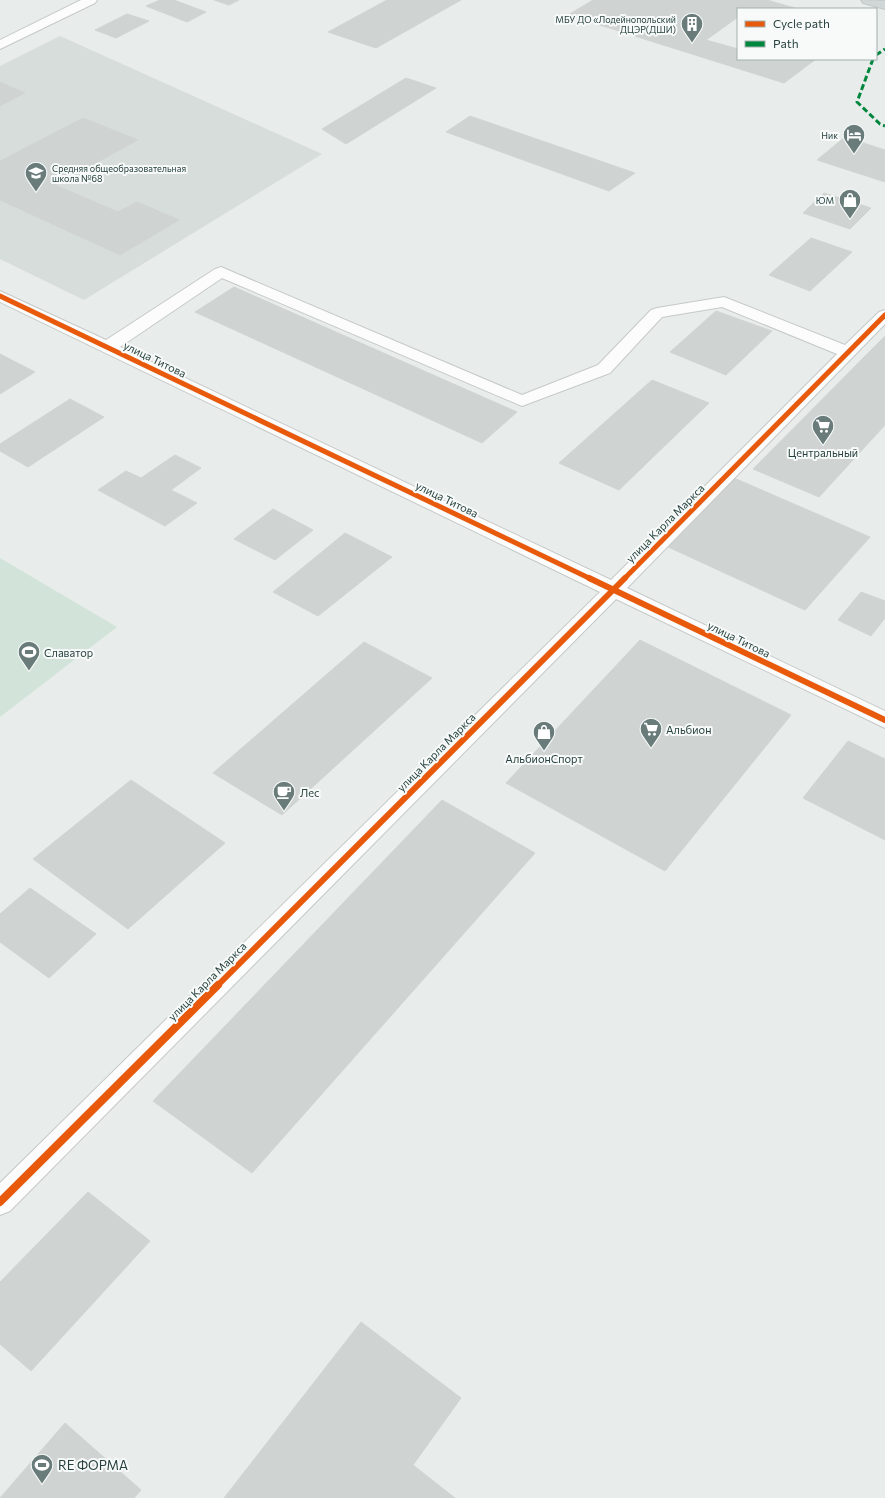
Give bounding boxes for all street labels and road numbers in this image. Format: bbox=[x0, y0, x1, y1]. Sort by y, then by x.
street label: улица Титова bbox=[122, 338, 188, 380]
street label: улица Титова bbox=[414, 478, 480, 520]
street label: улица Карла Маркса bbox=[623, 481, 707, 565]
street label: улица Титова bbox=[706, 618, 772, 660]
street label: улица Карла Маркса bbox=[394, 710, 478, 794]
street label: улица Карла Маркса bbox=[165, 939, 249, 1023]

